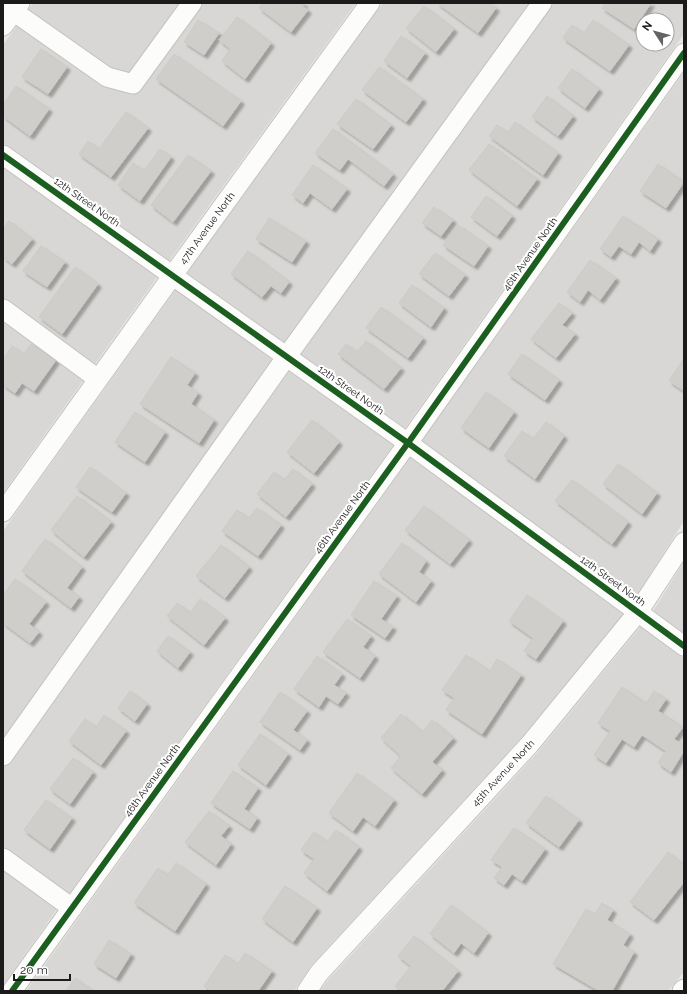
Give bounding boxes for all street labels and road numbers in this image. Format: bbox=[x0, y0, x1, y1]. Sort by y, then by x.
street label: 12th Street North bbox=[52, 175, 122, 229]
street label: 47th Avenue North bbox=[177, 190, 237, 266]
street label: 46th Avenue North bbox=[501, 215, 560, 293]
street label: 12th Street North bbox=[316, 363, 386, 417]
street label: 46th Avenue North bbox=[312, 479, 372, 555]
street label: 12th Street North bbox=[578, 554, 648, 608]
street label: 45th Avenue North bbox=[470, 738, 537, 808]
street label: 46th Avenue North bbox=[122, 742, 182, 818]

